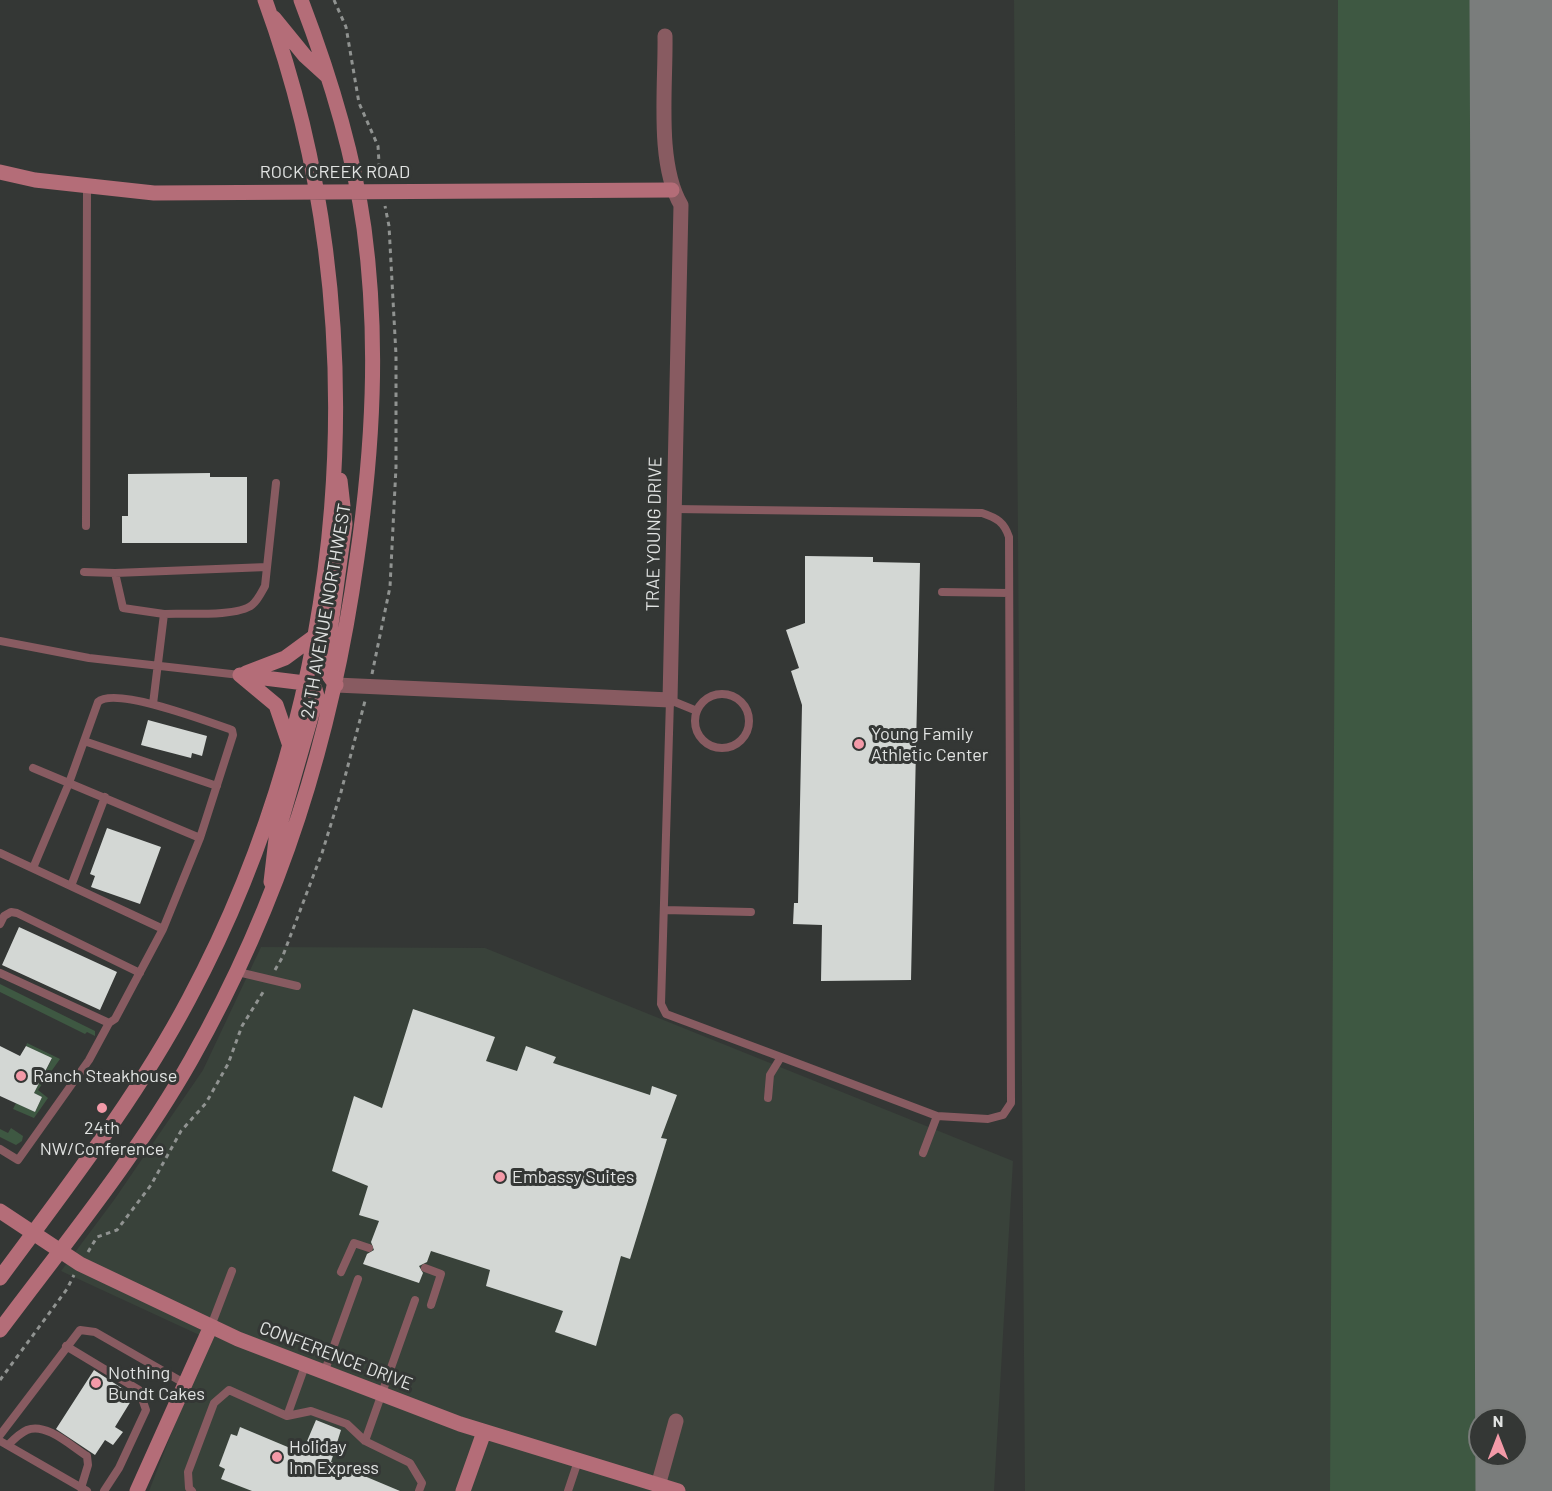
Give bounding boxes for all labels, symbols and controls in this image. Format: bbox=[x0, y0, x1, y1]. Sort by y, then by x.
street label: ROCK CREEK ROAD bbox=[260, 161, 410, 183]
street label: TRAE YOUNG DRIVE bbox=[642, 456, 666, 612]
street label: 24TH AVENUE NORTHWEST bbox=[296, 502, 356, 720]
place label: Young Family Athletic Center bbox=[871, 723, 988, 766]
marker: Young Family Athletic Center bbox=[852, 737, 866, 751]
place label: Ranch Steakhouse bbox=[33, 1065, 177, 1087]
marker: Ranch Steakhouse bbox=[14, 1069, 28, 1083]
marker: 24th NW/Conference bbox=[95, 1101, 109, 1115]
place label: 24th NW/Conference bbox=[40, 1117, 164, 1160]
place label: Embassy Suites bbox=[512, 1166, 634, 1188]
marker: Embassy Suites bbox=[493, 1170, 507, 1184]
street label: CONFERENCE DRIVE bbox=[256, 1317, 416, 1395]
place label: Nothing Bundt Cakes bbox=[108, 1362, 205, 1404]
marker: Nothing Bundt Cakes bbox=[89, 1376, 103, 1390]
north arrow bbox=[1468, 1407, 1528, 1467]
text: N bbox=[1493, 1411, 1503, 1430]
place label: Holiday Inn Express bbox=[289, 1436, 379, 1478]
marker: Holiday Inn Express bbox=[270, 1450, 284, 1464]

